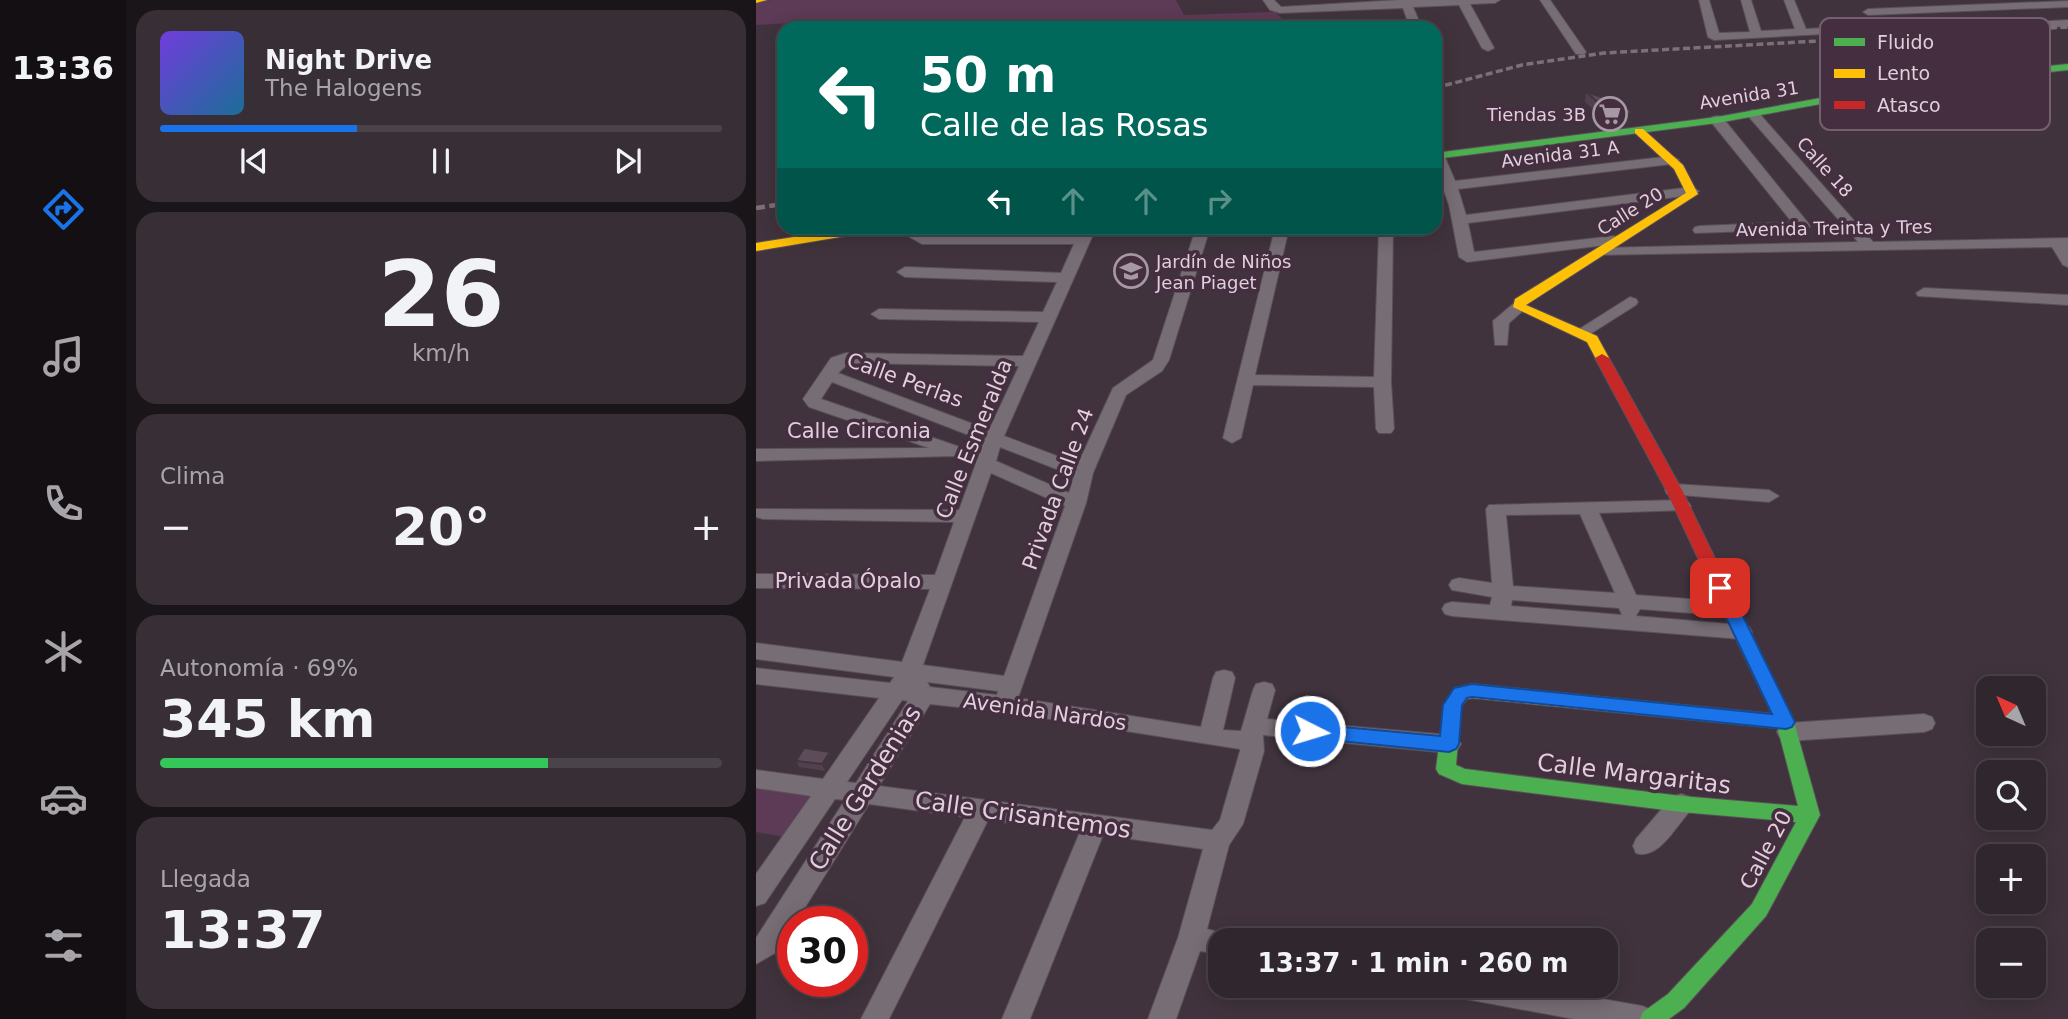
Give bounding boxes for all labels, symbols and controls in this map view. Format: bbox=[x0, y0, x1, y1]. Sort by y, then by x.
legend bbox=[1820, 18, 2050, 130]
text: Fluido bbox=[1877, 31, 1934, 53]
text: Night Drive bbox=[265, 45, 432, 75]
text: 50 m bbox=[920, 47, 1056, 104]
text: 13:36 bbox=[12, 49, 114, 87]
icon: left bbox=[805, 49, 896, 140]
text: Lento bbox=[1877, 62, 1930, 84]
text: The Halogens bbox=[265, 75, 422, 101]
street label: Avenida 31 bbox=[1698, 77, 1800, 113]
text: Atasco bbox=[1877, 94, 1941, 116]
supermarket icon: Tiendas 3B bbox=[1591, 95, 1629, 133]
place label: Tiendas 3B bbox=[1486, 104, 1586, 125]
text: Calle de las Rosas bbox=[920, 106, 1208, 144]
street label: Calle 18 bbox=[1793, 133, 1857, 201]
street label: Avenida 31 A bbox=[1500, 136, 1621, 172]
icon: previous bbox=[235, 142, 273, 180]
icon: pause bbox=[422, 142, 460, 180]
icon: next bbox=[609, 142, 647, 180]
icon: left bbox=[981, 182, 1019, 220]
icon: ahead bbox=[1054, 182, 1092, 220]
icon: ahead bbox=[1127, 182, 1165, 220]
icon: right bbox=[1200, 182, 1238, 220]
street label: Calle 20 bbox=[1593, 183, 1667, 239]
icon: directions bbox=[39, 185, 88, 234]
street label: Avenida Treinta y Tres bbox=[1736, 216, 1932, 240]
text: 26 bbox=[378, 242, 504, 347]
place label: Jardín de Niños Jean Piaget bbox=[1155, 251, 1291, 293]
school or university icon: Jardín de Niños Jean Piaget bbox=[1112, 252, 1150, 290]
icon: music bbox=[39, 332, 88, 381]
text: km/h bbox=[412, 340, 470, 366]
street label: Calle Perlas bbox=[844, 348, 966, 412]
street label: Calle Esmeralda bbox=[931, 356, 1017, 522]
street label: Privada Calle 24 bbox=[1018, 405, 1098, 573]
street label: Calle Circonia bbox=[787, 419, 931, 443]
text: Clima bbox=[160, 463, 225, 489]
icon: phone bbox=[39, 479, 88, 528]
text: 20° bbox=[392, 497, 490, 557]
text: − bbox=[160, 505, 192, 549]
text: + bbox=[690, 505, 722, 549]
pin bbox=[1690, 558, 1750, 618]
street label: Privada Ópalo bbox=[775, 568, 921, 593]
icon: arrive bbox=[1701, 569, 1739, 607]
icon: climate bbox=[39, 627, 88, 676]
text: Autonomía · 69% bbox=[160, 655, 358, 681]
north arrow bbox=[1976, 676, 2046, 746]
map controls bbox=[1976, 676, 2046, 998]
text: 345 km bbox=[160, 689, 375, 749]
street label: Avenida Nardos bbox=[962, 689, 1128, 735]
position arrow bbox=[1273, 694, 1347, 768]
street label: Calle Gardenias bbox=[803, 700, 927, 876]
street label: Calle Margaritas bbox=[1535, 748, 1733, 800]
button: search bbox=[1976, 760, 2046, 830]
icon: car bbox=[39, 774, 88, 823]
street label: Calle Crisantemos bbox=[913, 786, 1133, 844]
street label: Calle 20 bbox=[1735, 807, 1797, 893]
button: + bbox=[1976, 844, 2046, 914]
text: Llegada bbox=[160, 866, 251, 892]
text: 13:37 bbox=[160, 900, 326, 960]
speed limit sign: 30 bbox=[777, 906, 868, 997]
icon: filters bbox=[39, 921, 88, 970]
button: − bbox=[1976, 928, 2046, 998]
text: 13:37 · 1 min · 260 m bbox=[1258, 948, 1568, 978]

